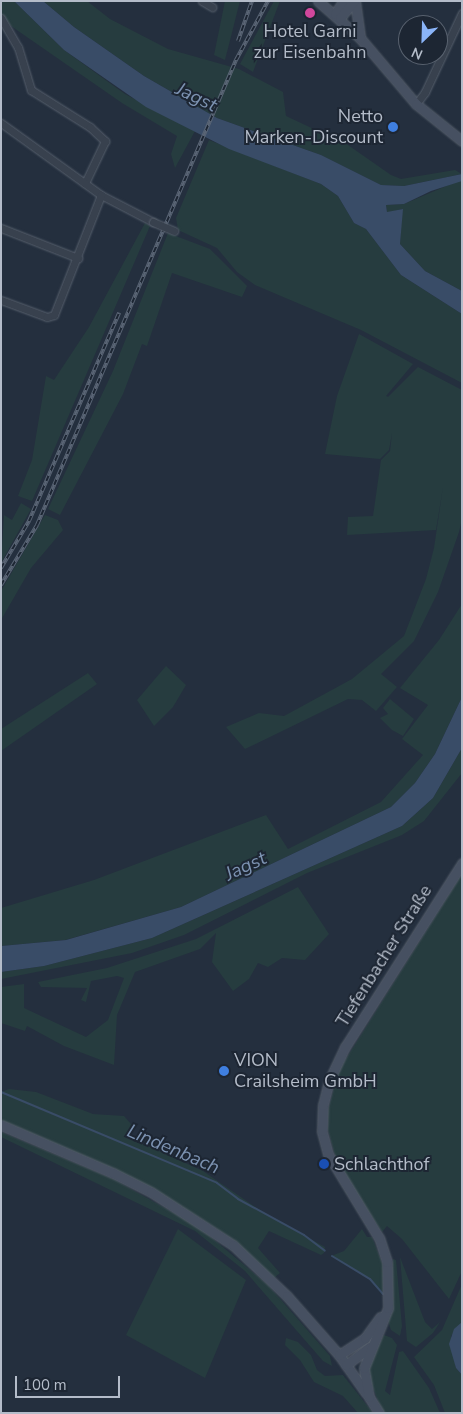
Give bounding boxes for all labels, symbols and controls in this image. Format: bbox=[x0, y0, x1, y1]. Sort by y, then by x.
marker: Hotel Garni zur Eisenbahn bbox=[304, 7, 316, 19]
north arrow bbox=[398, 15, 448, 65]
place label: Hotel Garni zur Eisenbahn bbox=[253, 21, 367, 64]
text: N bbox=[408, 42, 426, 64]
water label: Jagst bbox=[172, 78, 220, 118]
place label: Netto Marken-Discount bbox=[244, 106, 383, 148]
marker: Netto Marken-Discount bbox=[387, 121, 399, 133]
water label: Jagst bbox=[222, 848, 270, 886]
street label: Tiefenbacher Straße bbox=[332, 881, 436, 1031]
place label: VION Crailsheim GmbH bbox=[234, 1050, 377, 1092]
marker: VION Crailsheim GmbH bbox=[218, 1065, 230, 1077]
water label: Lindenbach bbox=[123, 1120, 223, 1180]
place label: Schlachthof bbox=[334, 1153, 429, 1175]
marker: Schlachthof bbox=[318, 1158, 330, 1170]
scale bar bbox=[18, 1366, 122, 1398]
text: 100 m bbox=[23, 1375, 67, 1395]

